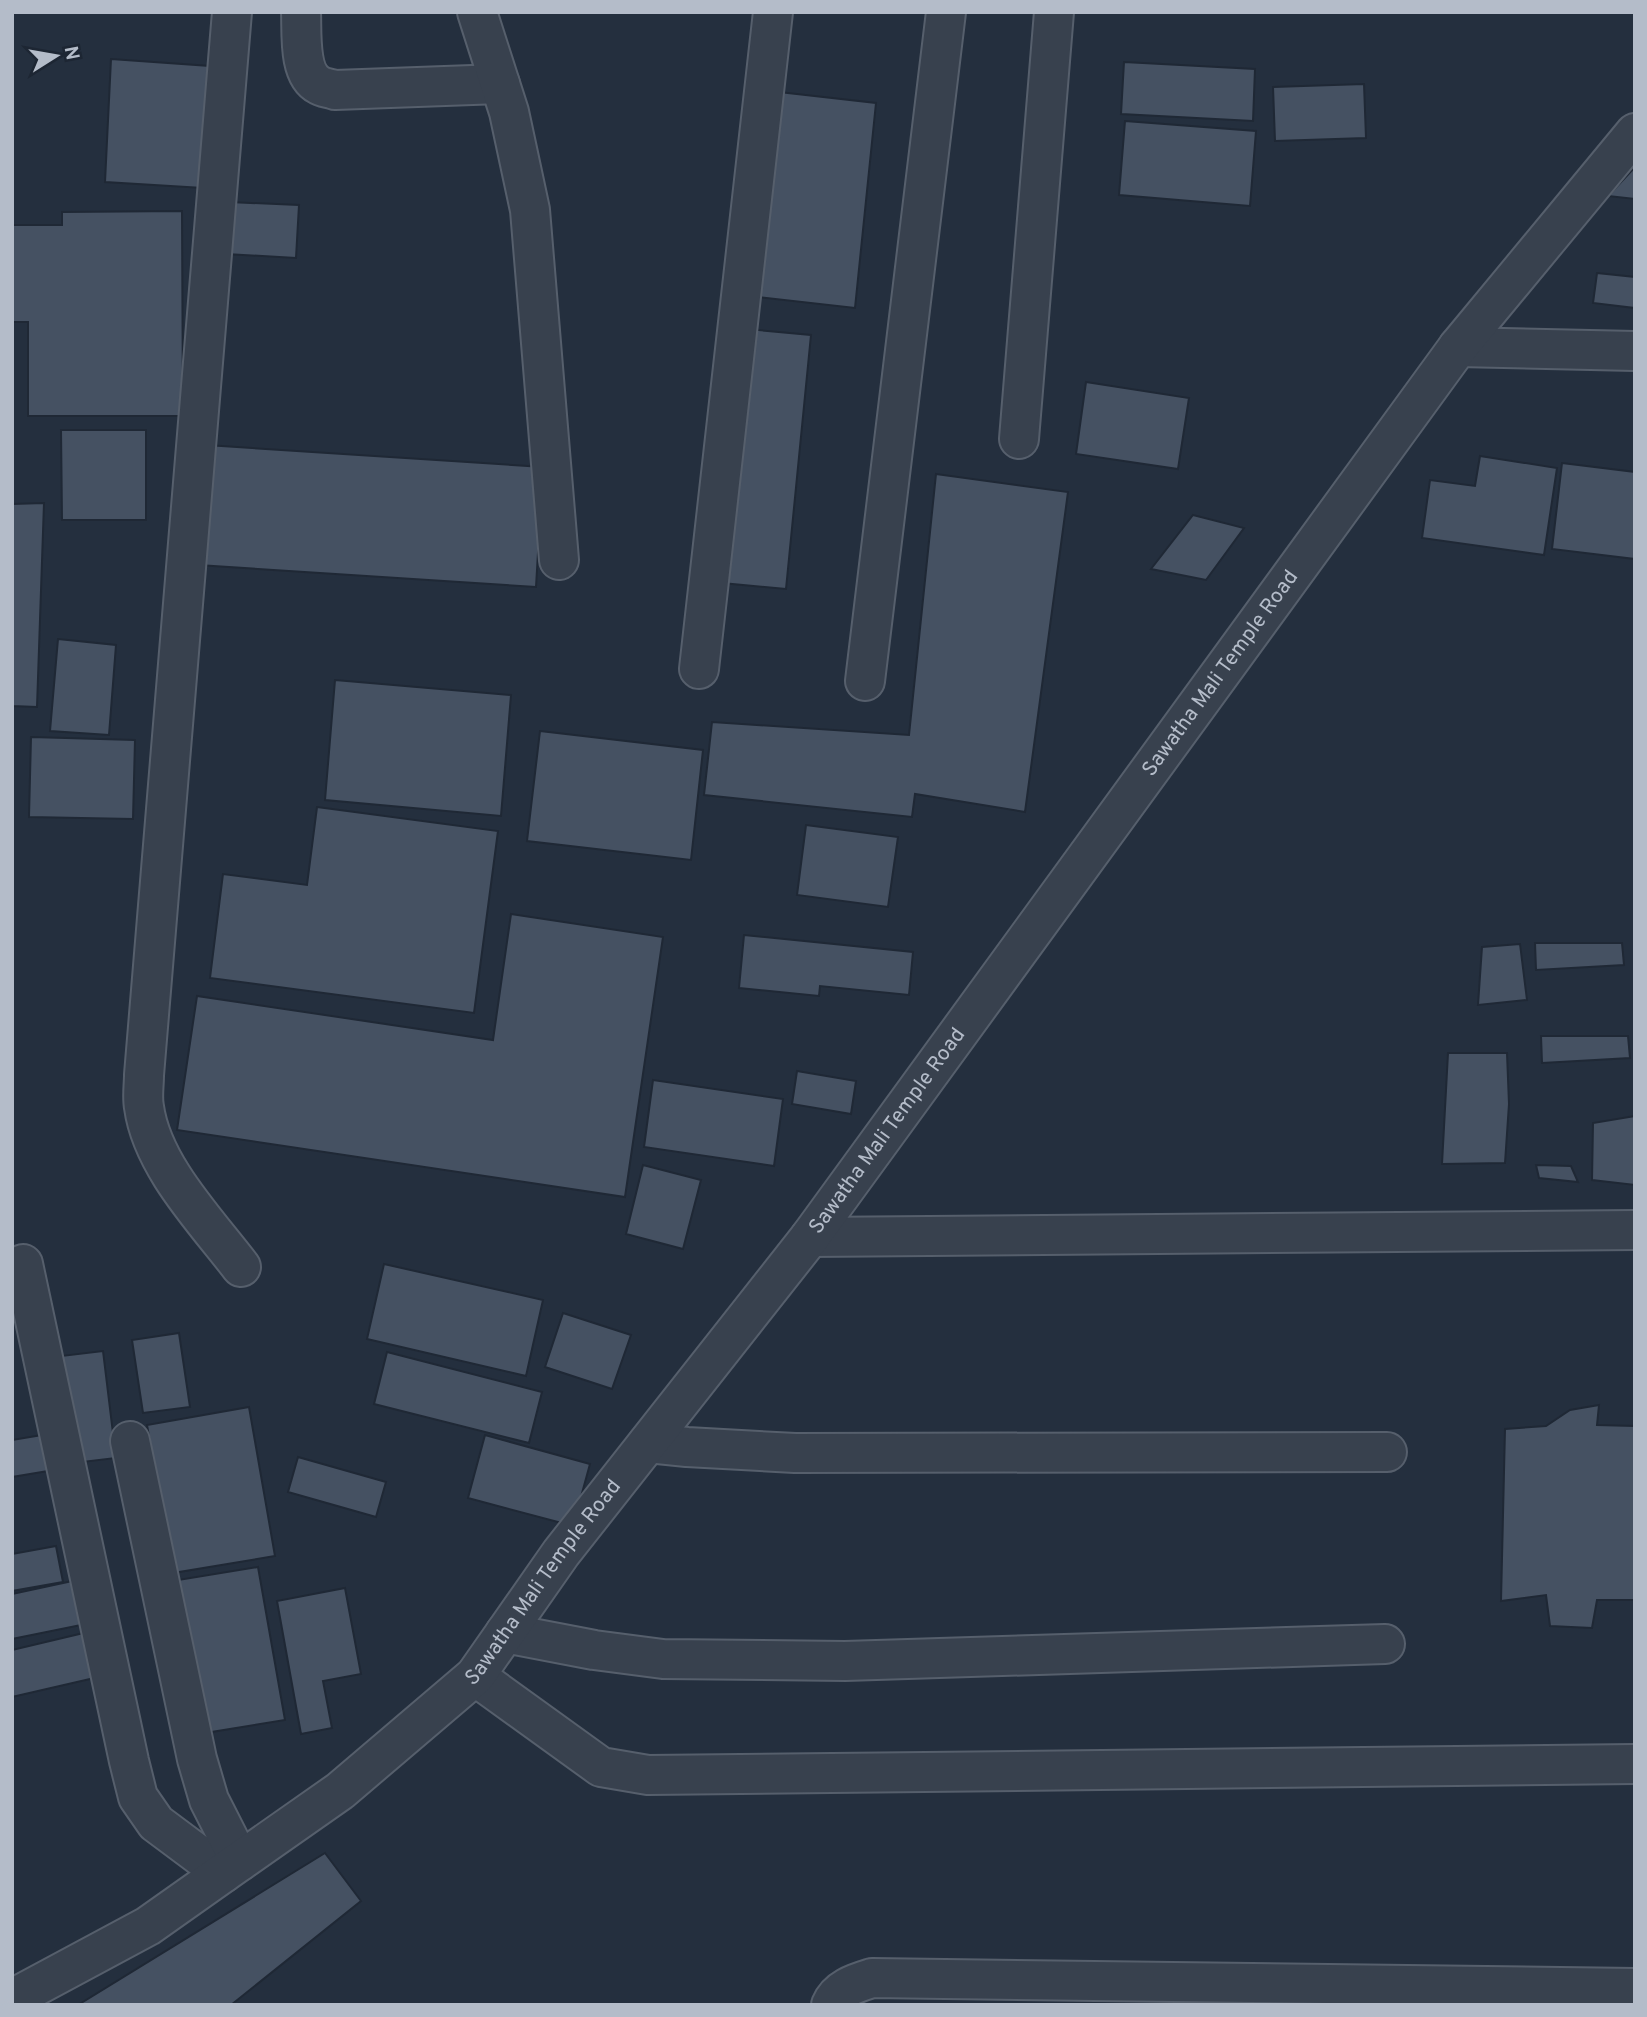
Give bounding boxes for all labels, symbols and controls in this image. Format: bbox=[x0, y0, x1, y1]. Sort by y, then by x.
north arrow bbox=[21, 21, 91, 91]
text: N bbox=[58, 44, 84, 62]
street label: Sawatha Mali Temple Road bbox=[1136, 565, 1305, 782]
street label: Sawatha Mali Temple Road bbox=[803, 1022, 971, 1240]
street label: Sawatha Mali Temple Road bbox=[459, 1474, 627, 1692]

